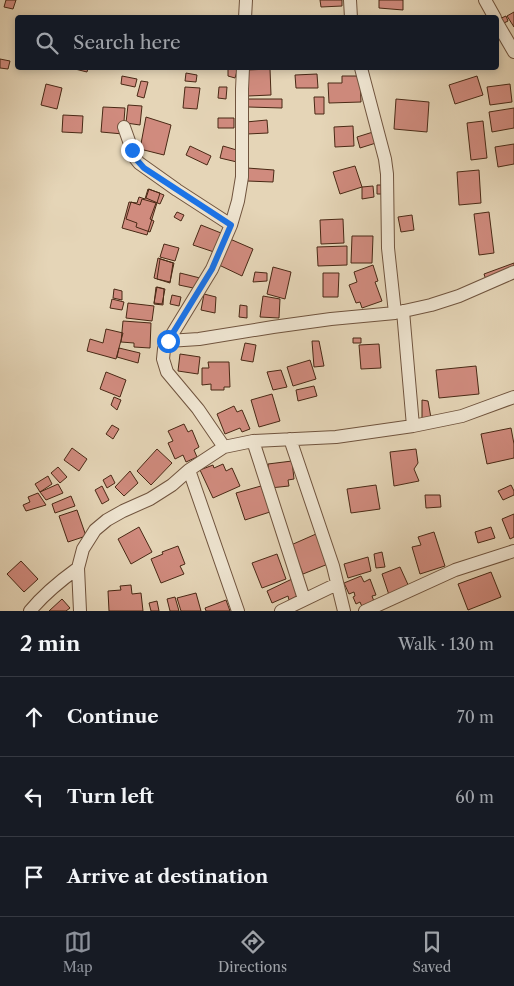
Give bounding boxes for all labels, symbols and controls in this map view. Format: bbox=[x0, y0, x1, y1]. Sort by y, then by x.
search box bbox=[15, 15, 499, 70]
icon: search bbox=[33, 29, 61, 57]
text: Search here bbox=[73, 31, 181, 54]
route end bbox=[121, 139, 144, 162]
route start bbox=[157, 330, 180, 353]
text: 2 min bbox=[20, 631, 80, 656]
text: Walk · 130 m bbox=[398, 634, 494, 654]
icon: ahead bbox=[20, 703, 48, 731]
text: Continue bbox=[67, 705, 159, 728]
text: 70 m bbox=[457, 707, 494, 727]
icon: left bbox=[20, 783, 48, 811]
text: Turn left bbox=[67, 785, 154, 808]
text: 60 m bbox=[455, 787, 494, 807]
icon: arrive bbox=[20, 863, 48, 891]
text: Arrive at destination bbox=[67, 865, 268, 888]
tab: Map bbox=[63, 928, 93, 976]
tab: Directions bbox=[218, 928, 287, 976]
tab: Saved bbox=[412, 928, 451, 976]

